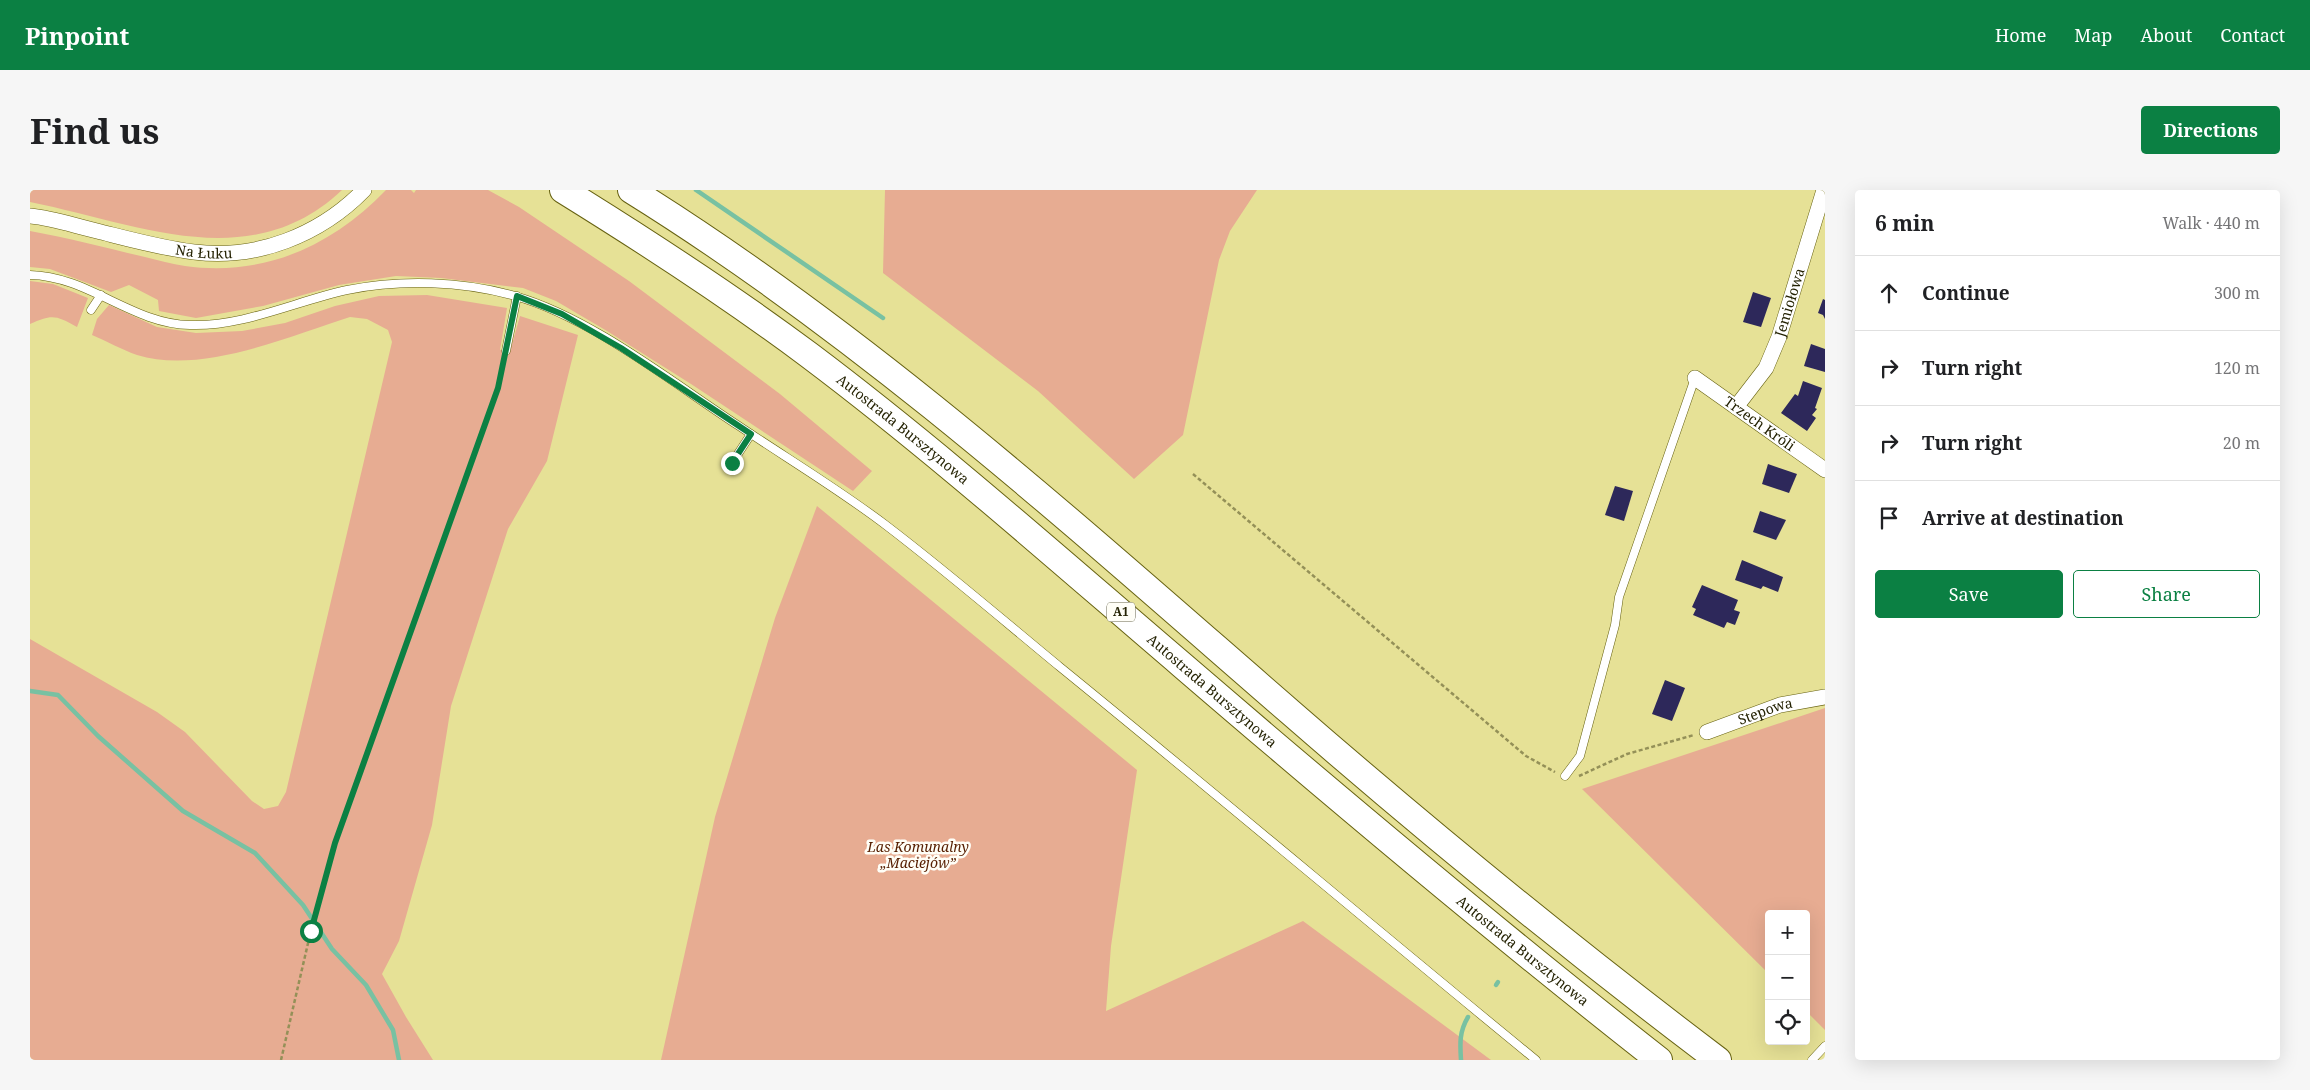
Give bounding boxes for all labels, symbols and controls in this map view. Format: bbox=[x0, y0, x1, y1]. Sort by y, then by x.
text: Pinpoint bbox=[25, 19, 129, 52]
text: Home bbox=[1995, 23, 2046, 47]
text: Map bbox=[2074, 23, 2112, 47]
text: About bbox=[2140, 23, 2192, 47]
text: Contact bbox=[2220, 23, 2285, 47]
button: Directions bbox=[2141, 106, 2280, 154]
text: Find us bbox=[30, 107, 159, 154]
text: 6 min bbox=[1875, 209, 1934, 237]
text: Walk · 440 m bbox=[2163, 212, 2260, 234]
street label: Na Łuku bbox=[174, 239, 233, 263]
street label: Jemiołowa bbox=[1769, 265, 1809, 340]
icon: ahead bbox=[1875, 279, 1903, 307]
text: Continue bbox=[1922, 280, 2010, 306]
text: 300 m bbox=[2214, 282, 2260, 304]
icon: right bbox=[1875, 354, 1903, 382]
text: Turn right bbox=[1922, 355, 2022, 381]
text: 120 m bbox=[2214, 357, 2260, 379]
street label: Autostrada Bursztynowa bbox=[833, 370, 974, 488]
street label: Trzech Króli bbox=[1721, 392, 1799, 455]
icon: right bbox=[1875, 429, 1903, 457]
text: Turn right bbox=[1922, 430, 2022, 456]
text: 20 m bbox=[2223, 432, 2260, 454]
route end bbox=[721, 452, 744, 475]
icon: arrive bbox=[1875, 504, 1903, 532]
text: Arrive at destination bbox=[1922, 505, 2124, 531]
button: Save bbox=[1875, 570, 2063, 618]
button: Share bbox=[2073, 570, 2260, 618]
road number: A1 bbox=[1107, 602, 1135, 622]
street label: Autostrada Bursztynowa bbox=[1143, 629, 1281, 751]
street label: Stepowa bbox=[1735, 693, 1794, 729]
park label: Las Komunalny „Maciejów” bbox=[866, 837, 969, 872]
street label: Autostrada Bursztynowa bbox=[1453, 891, 1593, 1010]
map controls bbox=[1765, 910, 1810, 1045]
button: + bbox=[1765, 910, 1810, 955]
route start bbox=[300, 920, 323, 943]
button: − bbox=[1765, 955, 1810, 1000]
button: locate bbox=[1765, 1000, 1810, 1045]

